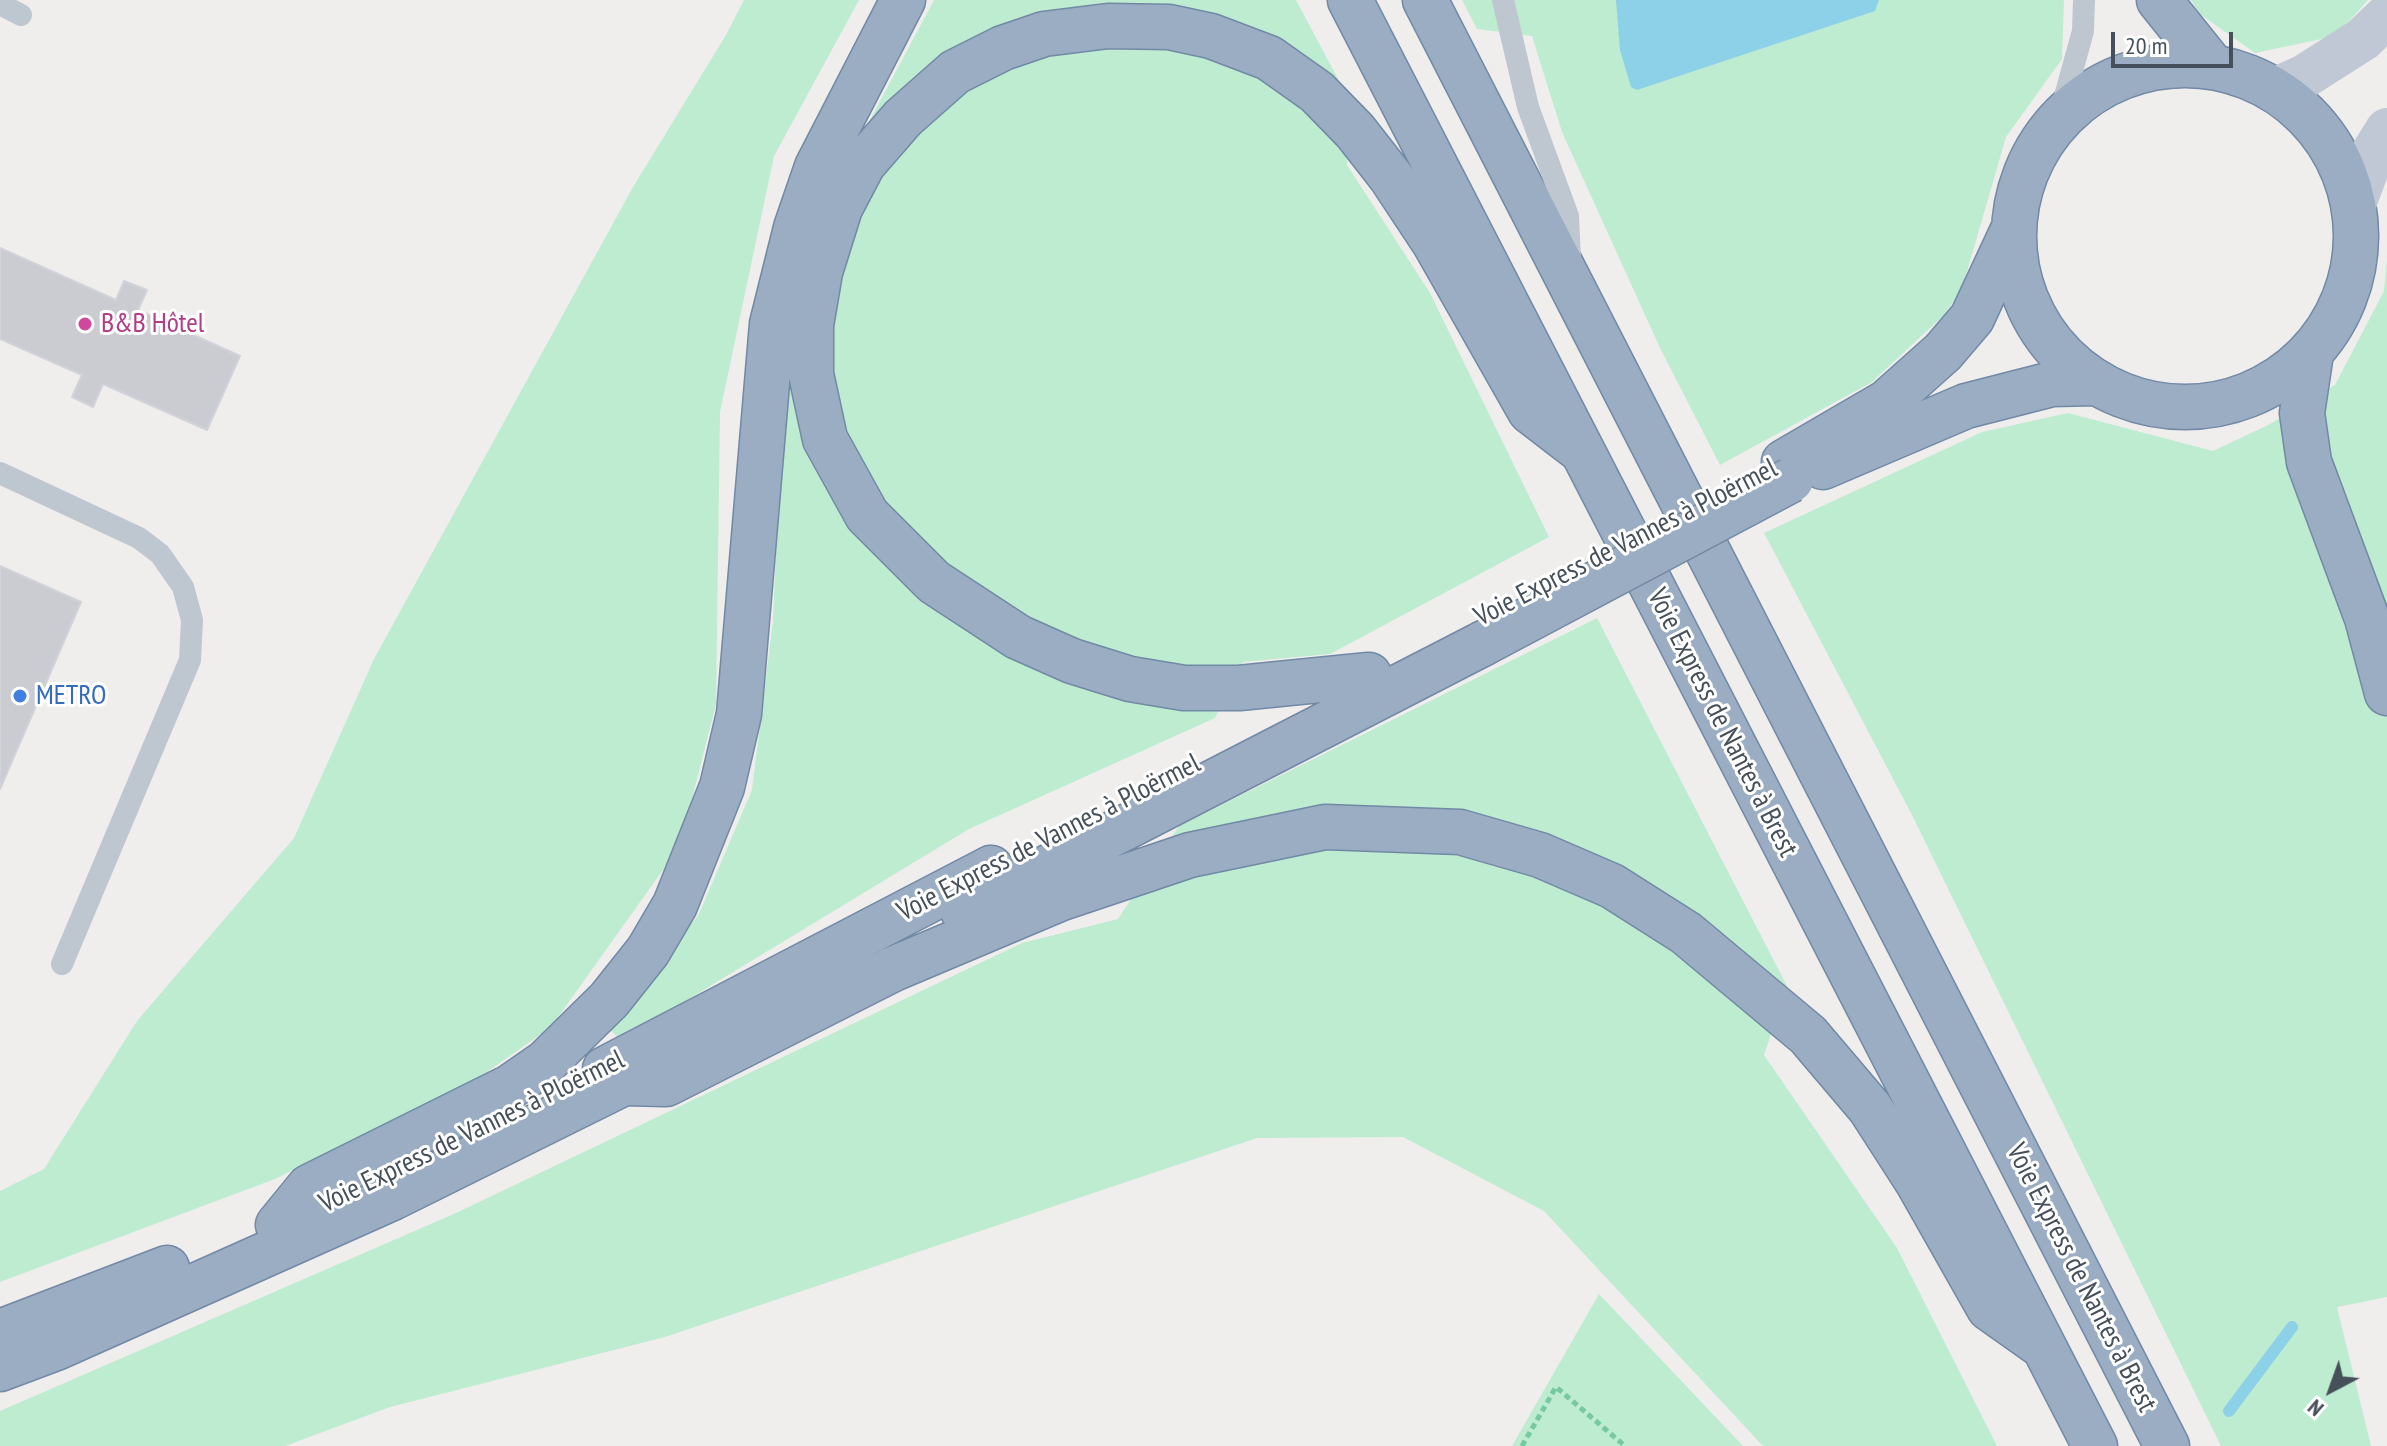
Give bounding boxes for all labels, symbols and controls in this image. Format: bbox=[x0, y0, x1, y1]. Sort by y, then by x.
scale bar bbox=[2115, 16, 2237, 66]
text: 20 m bbox=[2125, 30, 2167, 61]
place label: B&B Hôtel bbox=[101, 307, 204, 341]
marker: B&B Hôtel bbox=[76, 315, 94, 333]
street label: Voie Express de Vannes à Ploërmel bbox=[1469, 452, 1783, 634]
street label: Voie Express de Nantes à Brest bbox=[1640, 583, 1804, 863]
place label: METRO bbox=[36, 679, 106, 713]
marker: METRO bbox=[11, 687, 29, 705]
street label: Voie Express de Vannes à Ploërmel bbox=[892, 747, 1206, 929]
street label: Voie Express de Vannes à Ploërmel bbox=[314, 1043, 630, 1221]
street label: Voie Express de Nantes à Brest bbox=[1999, 1138, 2163, 1418]
north arrow bbox=[2291, 1350, 2371, 1430]
text: N bbox=[2302, 1394, 2329, 1423]

